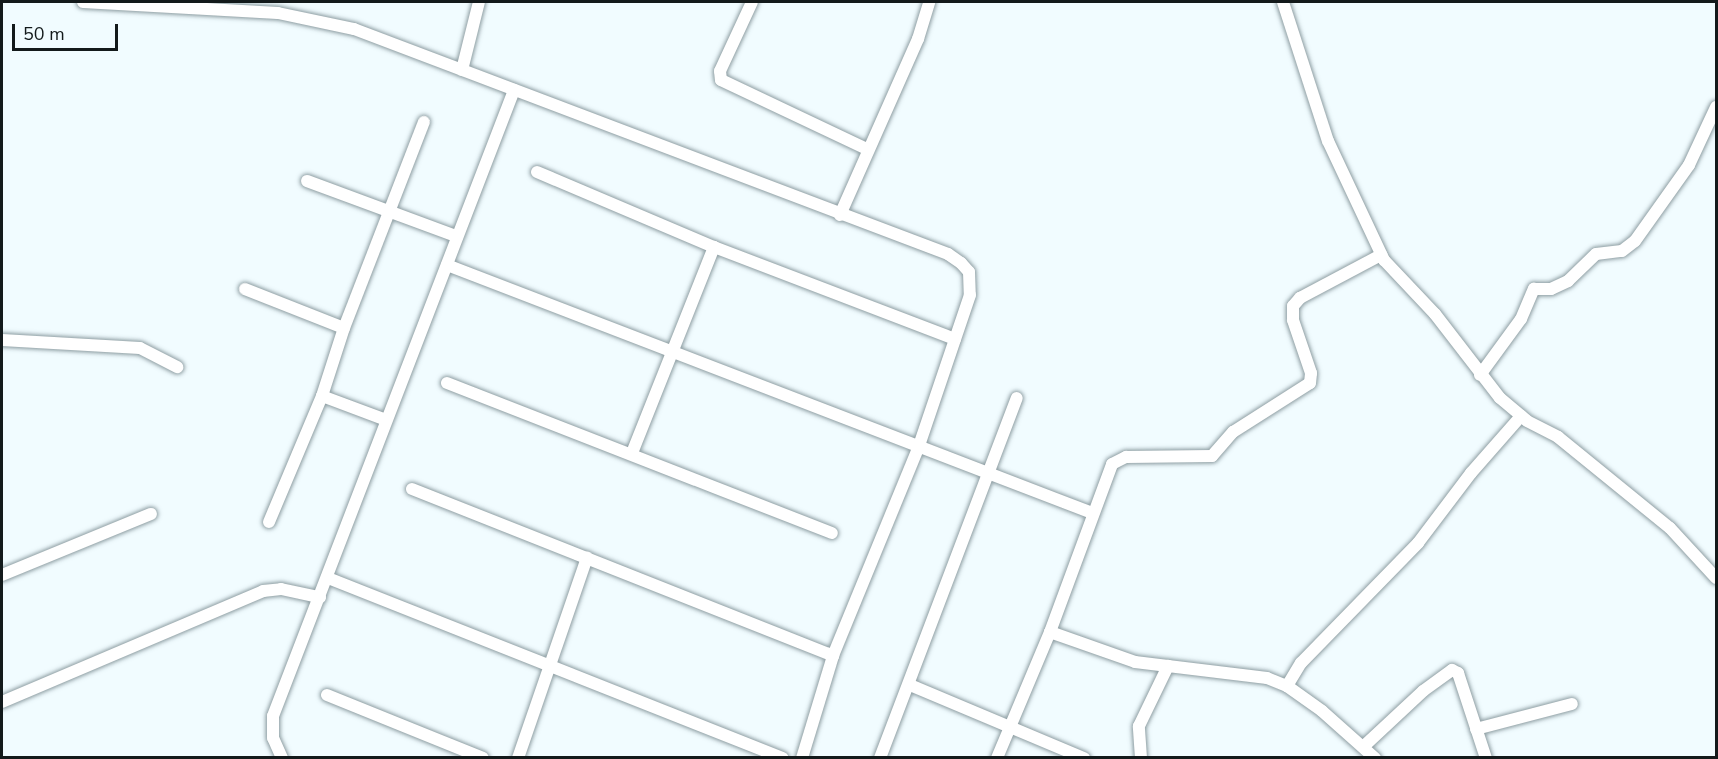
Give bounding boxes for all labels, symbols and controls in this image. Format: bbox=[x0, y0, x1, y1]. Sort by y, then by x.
scale bar bbox=[15, 12, 122, 50]
text: 50 m bbox=[23, 22, 65, 46]

